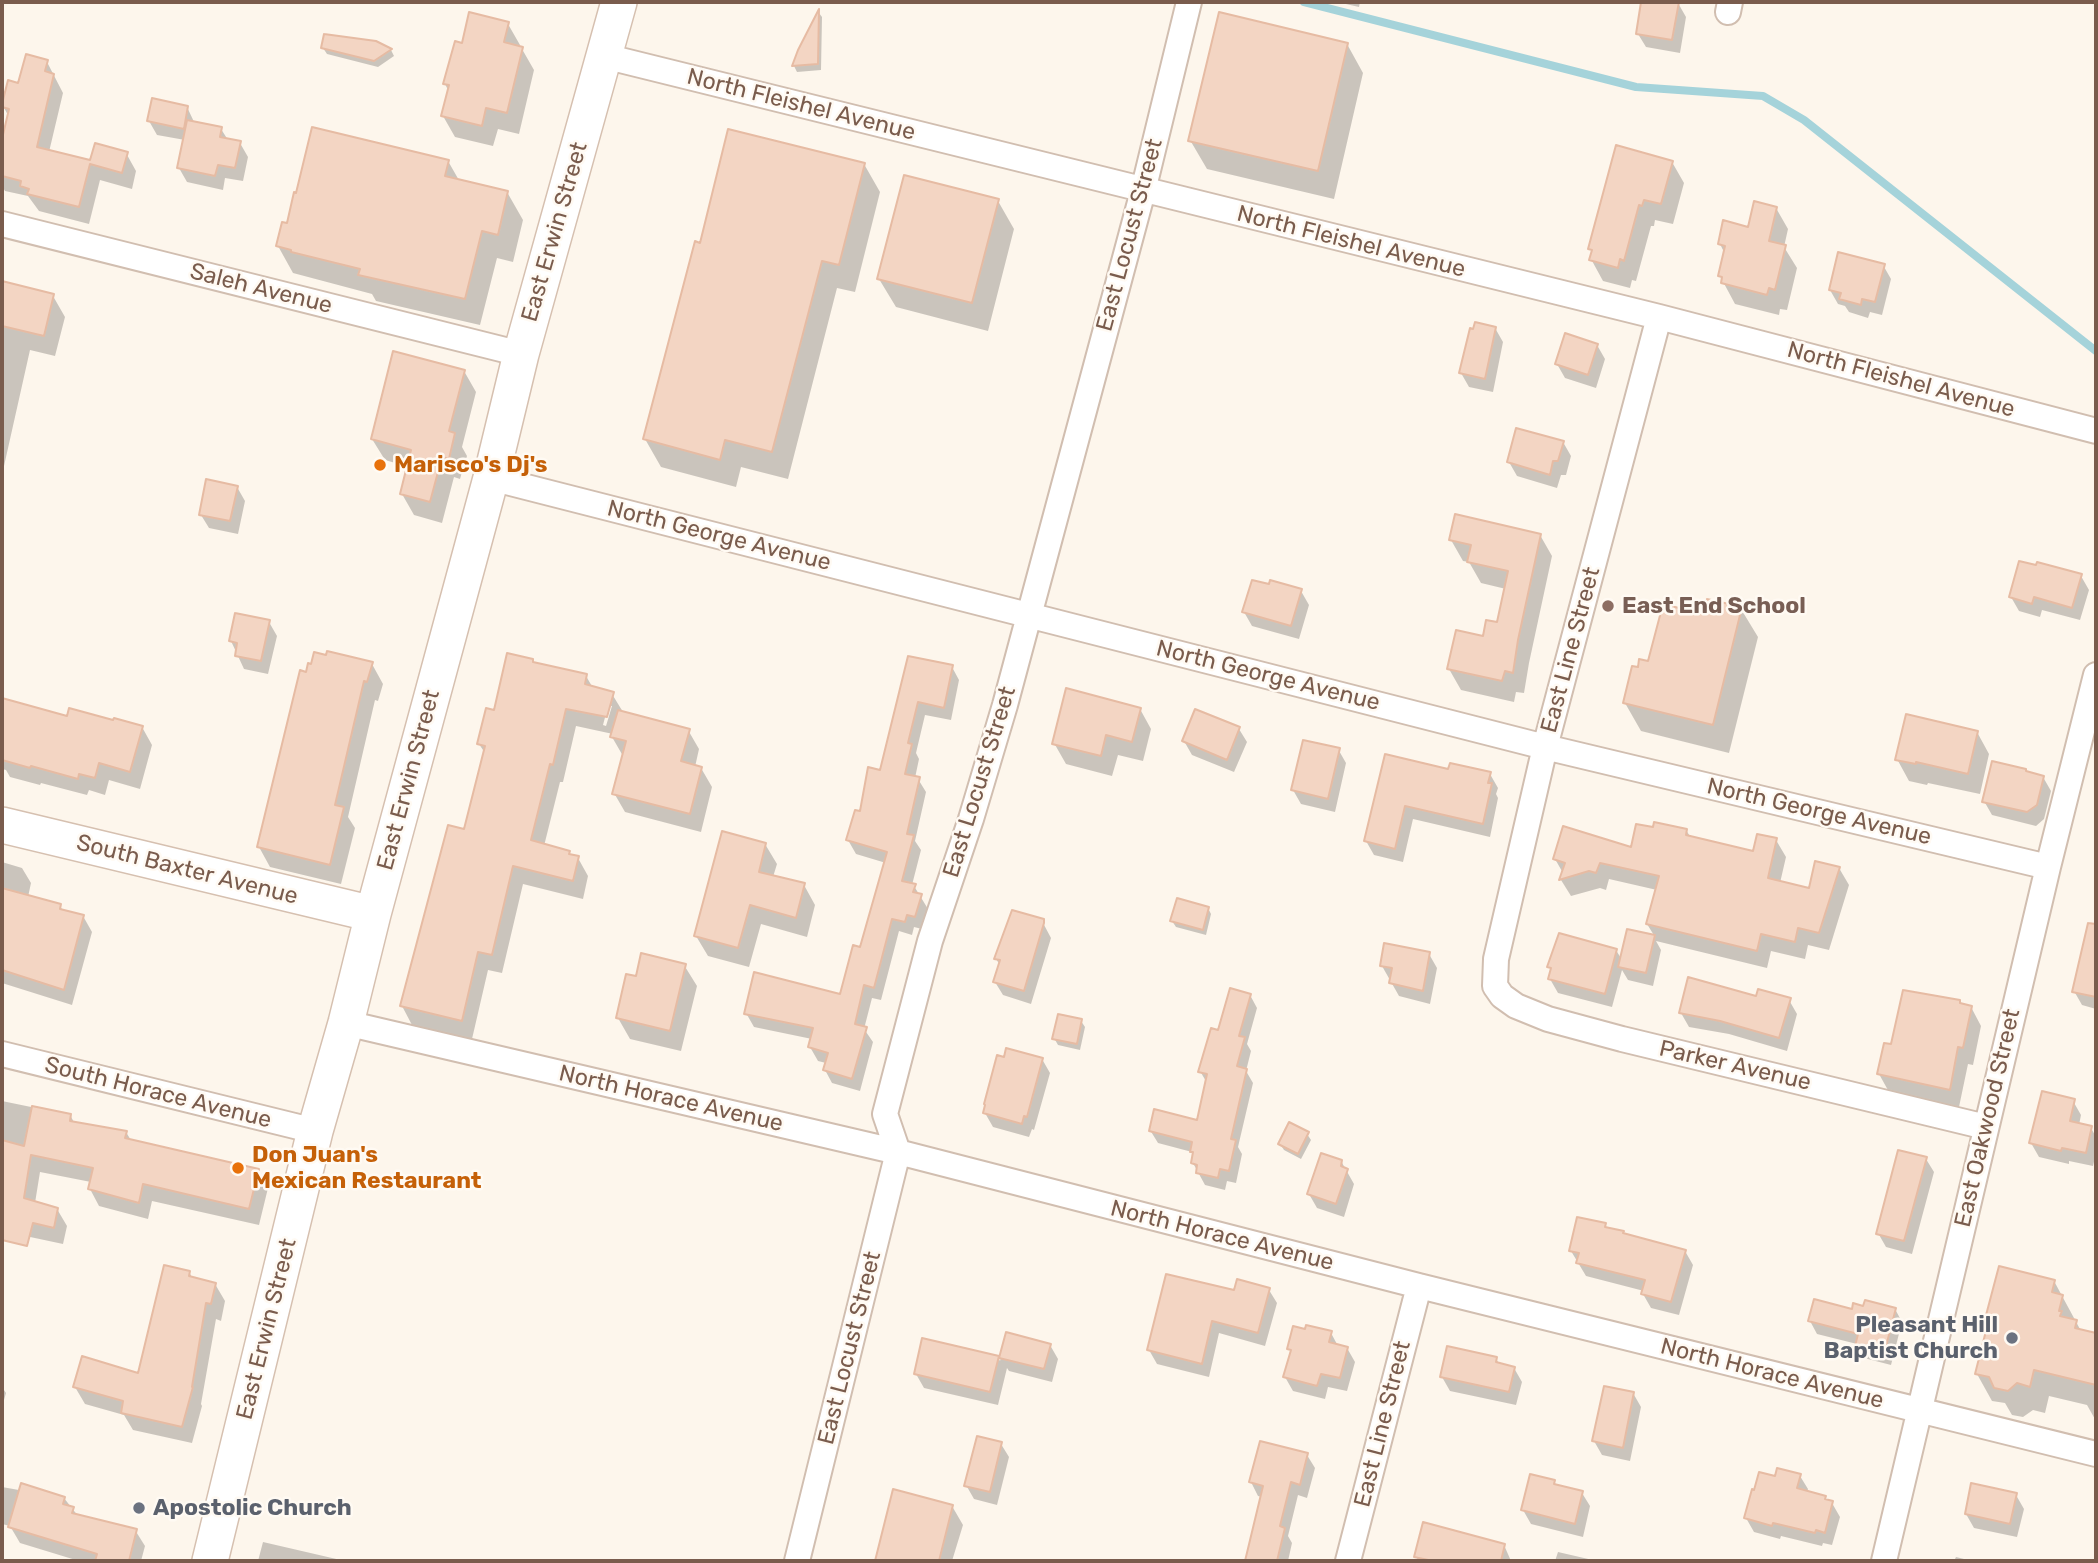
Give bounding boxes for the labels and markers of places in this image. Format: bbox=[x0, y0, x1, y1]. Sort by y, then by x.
place label: Marisco's Dj's bbox=[394, 451, 548, 479]
marker: Marisco's Dj's bbox=[372, 457, 388, 473]
place label: East End School bbox=[1622, 592, 1806, 620]
marker: East End School bbox=[1600, 598, 1616, 614]
place label: Don Juan's Mexican Restaurant bbox=[252, 1141, 482, 1195]
marker: Don Juan's Mexican Restaurant bbox=[230, 1160, 246, 1176]
place label: Pleasant Hill Baptist Church bbox=[1823, 1311, 1998, 1365]
marker: Pleasant Hill Baptist Church bbox=[2004, 1330, 2020, 1346]
place label: Apostolic Church bbox=[153, 1494, 352, 1522]
marker: Apostolic Church bbox=[131, 1500, 147, 1516]

